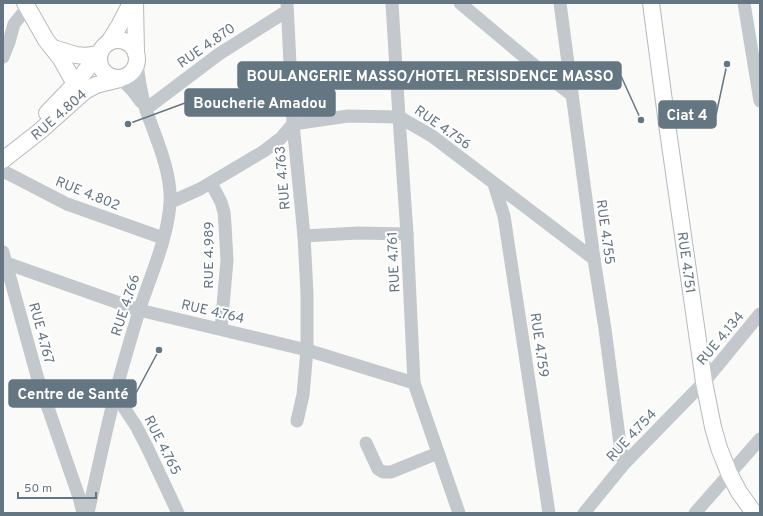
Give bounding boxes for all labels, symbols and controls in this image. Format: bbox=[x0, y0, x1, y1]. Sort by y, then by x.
street label: RUE 4.870 bbox=[175, 20, 239, 72]
callout: BOULANGERIE MASSO/HOTEL RESISDENCE MASSO bbox=[238, 62, 621, 89]
text: BOULANGERIE MASSO/HOTEL RESISDENCE MASSO bbox=[246, 68, 614, 87]
street label: RUE 4.804 bbox=[28, 86, 91, 145]
callout: Boucherie Amadou bbox=[185, 89, 335, 116]
text: Boucherie Amadou bbox=[193, 95, 327, 114]
callout: Ciat 4 bbox=[659, 101, 716, 128]
street label: RUE 4.756 bbox=[411, 103, 474, 154]
text: Ciat 4 bbox=[666, 107, 708, 126]
street label: RUE 4.763 bbox=[272, 145, 295, 211]
street label: RUE 4.802 bbox=[53, 174, 122, 215]
street label: RUE 4.755 bbox=[592, 199, 617, 266]
street label: RUE 4.989 bbox=[201, 221, 218, 289]
street label: RUE 4.761 bbox=[384, 231, 405, 293]
street label: RUE 4.751 bbox=[673, 231, 698, 295]
street label: RUE 4.766 bbox=[108, 272, 144, 339]
street label: RUE 4.764 bbox=[179, 297, 246, 328]
street label: RUE 4.767 bbox=[24, 301, 57, 366]
street label: RUE 4.134 bbox=[694, 309, 748, 369]
street label: RUE 4.759 bbox=[526, 312, 551, 379]
callout: Centre de Santé bbox=[9, 380, 136, 407]
text: Centre de Santé bbox=[17, 386, 129, 405]
street label: RUE 4.754 bbox=[603, 406, 661, 466]
street label: RUE 4.765 bbox=[139, 413, 184, 478]
scale bar bbox=[18, 474, 96, 500]
text: 50 m bbox=[24, 481, 52, 497]

